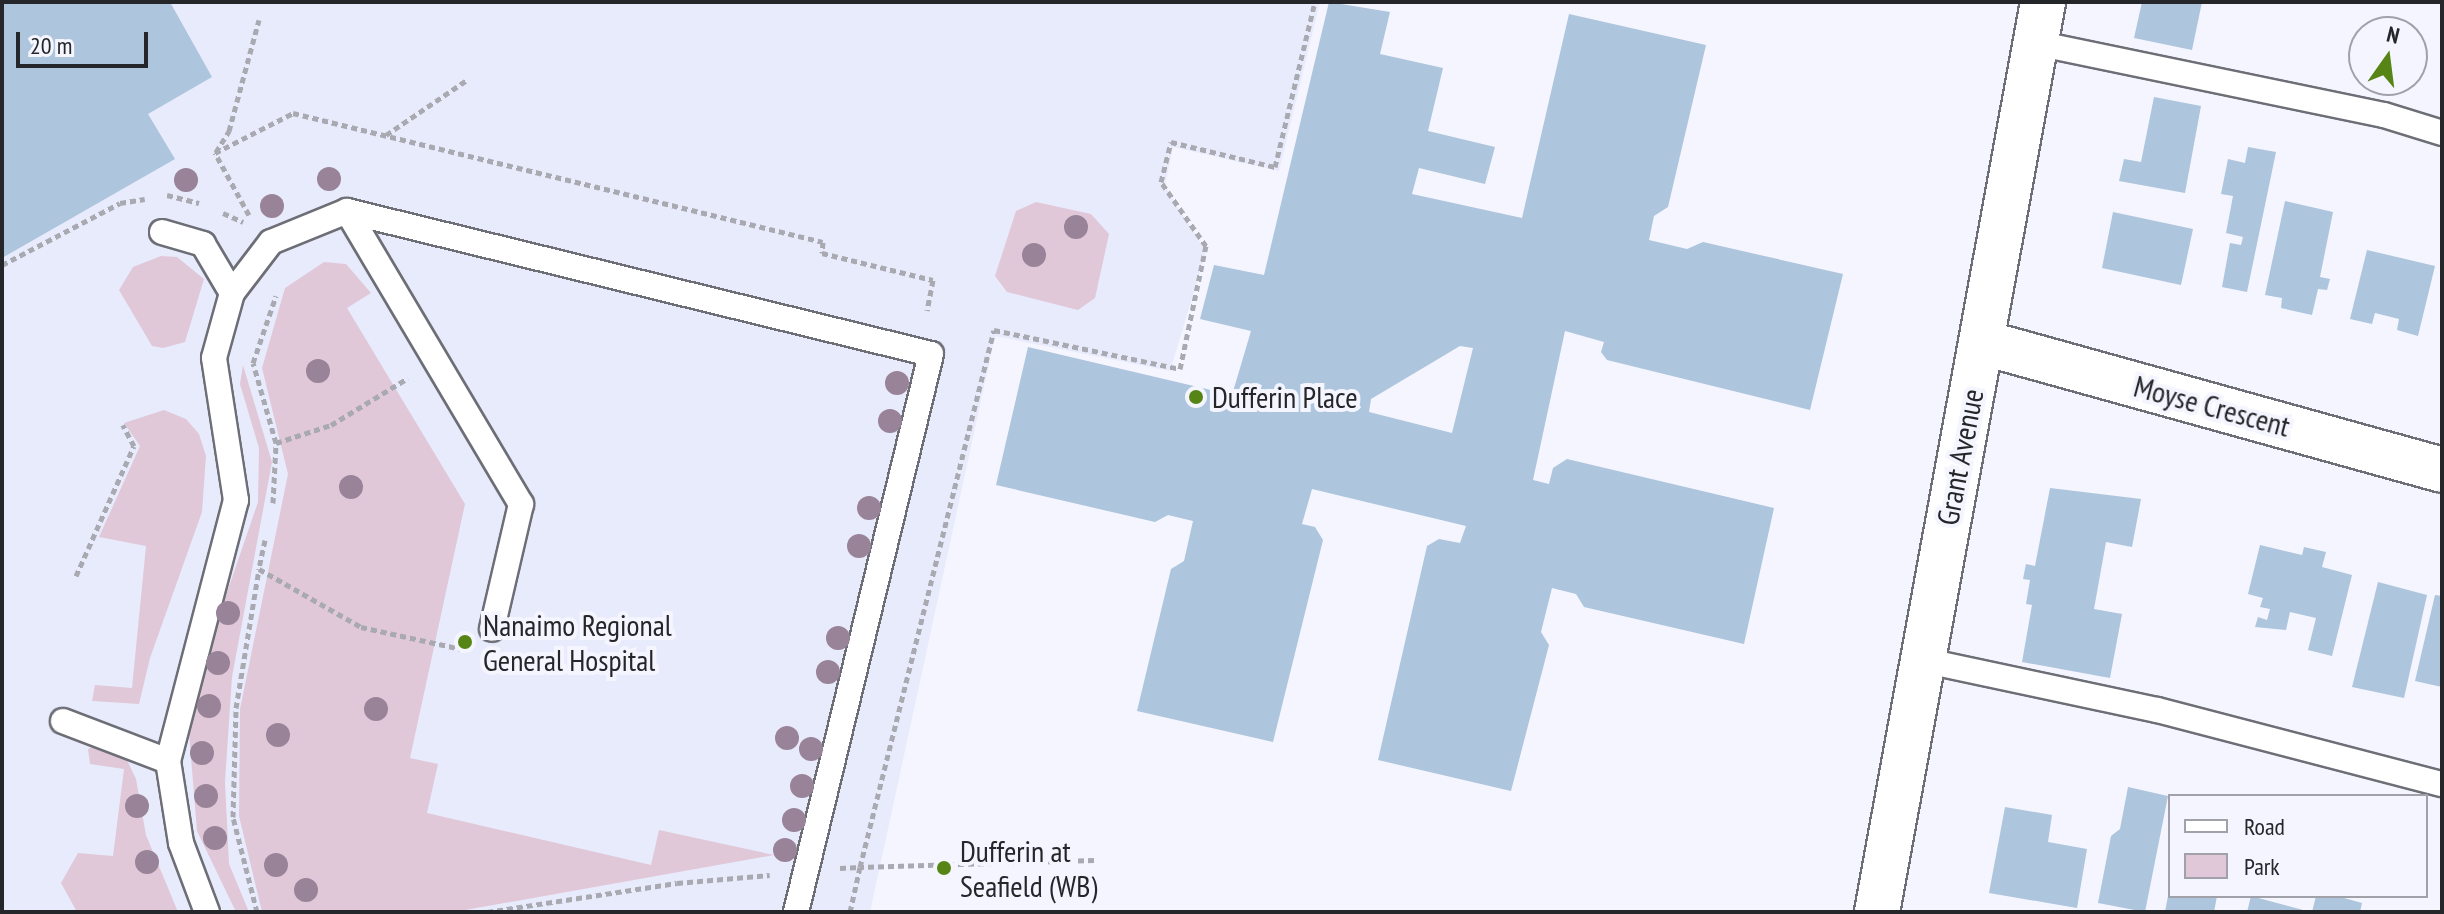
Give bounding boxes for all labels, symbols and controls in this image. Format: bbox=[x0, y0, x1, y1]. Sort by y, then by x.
scale bar bbox=[20, 16, 152, 66]
north arrow bbox=[2348, 16, 2428, 96]
text: N bbox=[2384, 20, 2402, 50]
text: 20 m bbox=[30, 30, 72, 61]
street label: Moyse Crescent bbox=[2130, 368, 2294, 444]
place label: Dufferin Place bbox=[1212, 379, 1358, 415]
street label: Grant Avenue bbox=[1929, 386, 1991, 528]
marker: Dufferin Place bbox=[1187, 388, 1205, 406]
place label: Nanaimo Regional General Hospital bbox=[483, 607, 672, 678]
marker: Nanaimo Regional General Hospital bbox=[454, 631, 476, 653]
legend bbox=[2168, 794, 2428, 898]
text: Road bbox=[2244, 811, 2285, 842]
place label: Dufferin at Seafield (WB) bbox=[960, 833, 1097, 904]
text: Park bbox=[2244, 851, 2280, 882]
marker: Dufferin at Seafield (WB) bbox=[935, 859, 953, 877]

